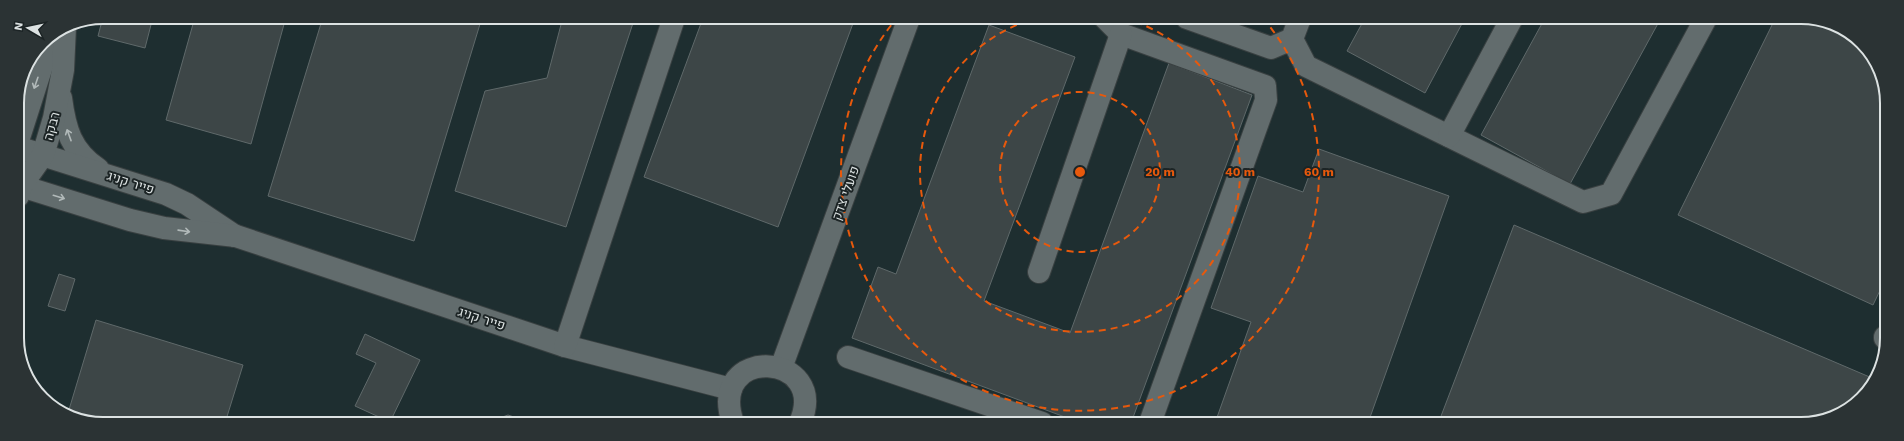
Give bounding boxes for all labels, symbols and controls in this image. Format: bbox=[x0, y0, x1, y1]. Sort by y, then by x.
north arrow bbox=[8, 8, 48, 48]
text: N bbox=[12, 21, 26, 32]
one-way arrow bbox=[32, 76, 39, 89]
street label: רבקה bbox=[40, 110, 62, 142]
one-way arrow bbox=[65, 129, 73, 141]
street label: פועלי צדק bbox=[829, 164, 862, 222]
centre of rings bbox=[1073, 165, 1087, 179]
text: 20 m bbox=[1145, 165, 1175, 179]
text: 40 m bbox=[1225, 165, 1255, 179]
text: 60 m bbox=[1304, 165, 1334, 179]
street label: פייר קניג bbox=[105, 168, 156, 197]
one-way arrow bbox=[52, 194, 65, 201]
one-way arrow bbox=[177, 227, 190, 235]
street label: פייר קניג bbox=[456, 304, 507, 333]

